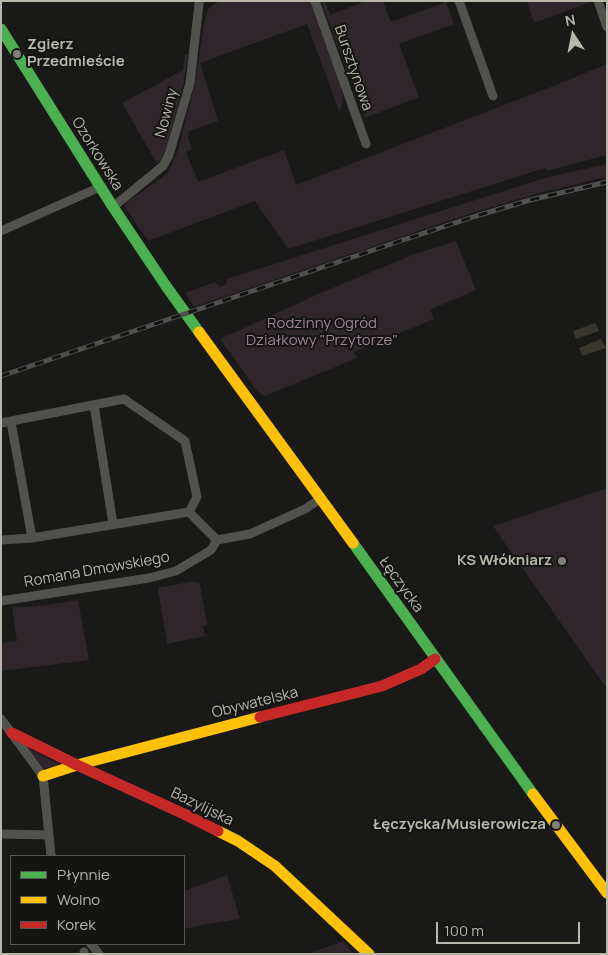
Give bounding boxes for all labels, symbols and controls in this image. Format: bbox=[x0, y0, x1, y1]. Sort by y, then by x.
text: N bbox=[563, 9, 577, 30]
north arrow bbox=[548, 10, 598, 60]
street label: Bursztynowa bbox=[330, 23, 376, 113]
place label: Zgierz Przedmieście bbox=[27, 36, 125, 71]
marker: Zgierz Przedmieście bbox=[11, 48, 23, 60]
street label: Nowiny bbox=[152, 86, 182, 140]
street label: Ozorkowska bbox=[67, 114, 127, 194]
park label: Rodzinny Ogród Działkowy "Przytorze" bbox=[246, 315, 398, 350]
street label: Romana Dmowskiego bbox=[23, 548, 171, 592]
place label: KS Włókniarz bbox=[457, 552, 552, 570]
street label: Łęczycka bbox=[375, 554, 427, 616]
marker: KS Włókniarz bbox=[556, 555, 568, 567]
street label: Obywatelska bbox=[210, 684, 300, 722]
street label: Bazylijska bbox=[168, 784, 236, 830]
place label: Łęczycka/Musierowicza bbox=[373, 816, 546, 834]
marker: Łęczycka/Musierowicza bbox=[550, 819, 562, 831]
legend bbox=[10, 855, 185, 945]
text: Płynnie bbox=[57, 864, 110, 885]
text: Wolno bbox=[57, 889, 100, 910]
scale bar bbox=[438, 912, 582, 944]
text: Korek bbox=[57, 914, 96, 935]
text: 100 m bbox=[444, 920, 484, 941]

